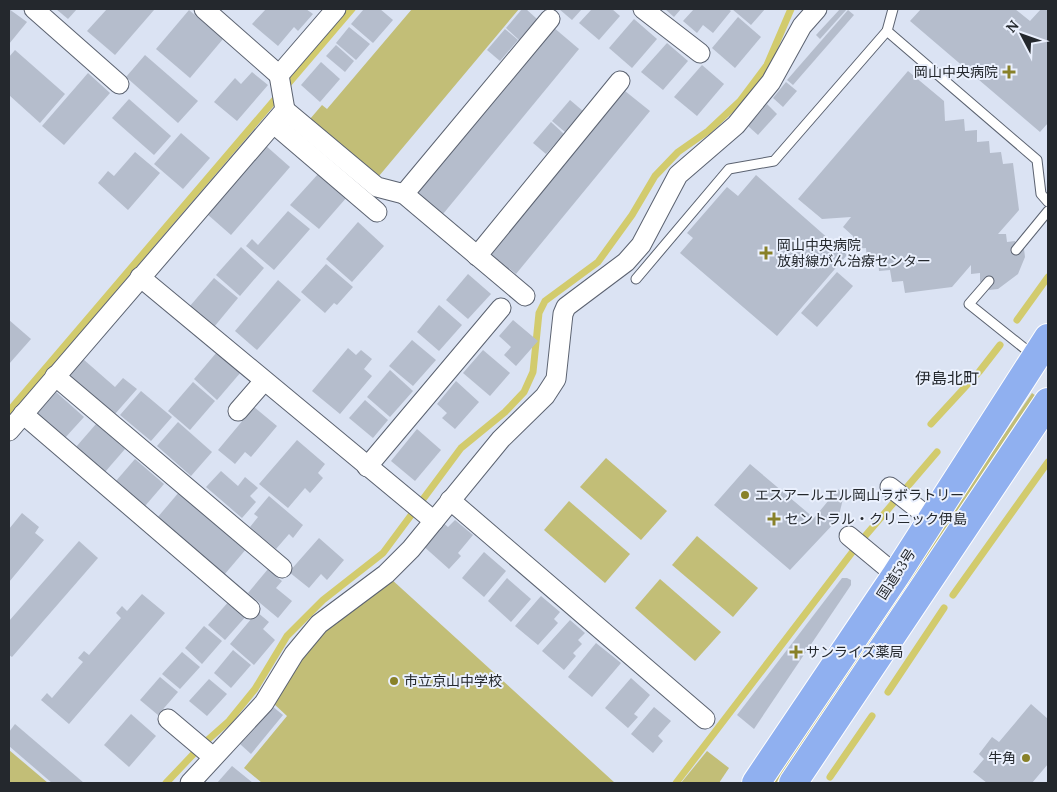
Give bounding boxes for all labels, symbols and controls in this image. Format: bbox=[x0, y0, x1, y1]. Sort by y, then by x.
north arrow bbox=[997, 10, 1047, 60]
text: N bbox=[1002, 16, 1023, 36]
place label: 岡山中央病院 bbox=[914, 63, 998, 81]
marker: 岡山中央病院 bbox=[1002, 65, 1016, 79]
place label: 岡山中央病院 放射線がん治療センター bbox=[777, 236, 931, 270]
marker: 岡山中央病院 放射線がん治療センター bbox=[759, 246, 773, 260]
district label: 伊島北町 bbox=[915, 368, 979, 388]
place label: エスアールエル岡山ラボラトリー bbox=[755, 486, 964, 504]
marker: エスアールエル岡山ラボラトリー bbox=[739, 489, 751, 501]
place label: セントラル・クリニック伊島 bbox=[785, 510, 967, 528]
marker: セントラル・クリニック伊島 bbox=[767, 512, 781, 526]
street label: 国道53号 bbox=[873, 545, 919, 603]
place label: サンライズ薬局 bbox=[806, 643, 904, 661]
marker: サンライズ薬局 bbox=[790, 646, 802, 658]
place label: 市立京山中学校 bbox=[404, 672, 502, 690]
marker: 市立京山中学校 bbox=[388, 675, 400, 687]
place label: 牛角 bbox=[988, 749, 1016, 767]
marker: 牛角 bbox=[1020, 752, 1032, 764]

